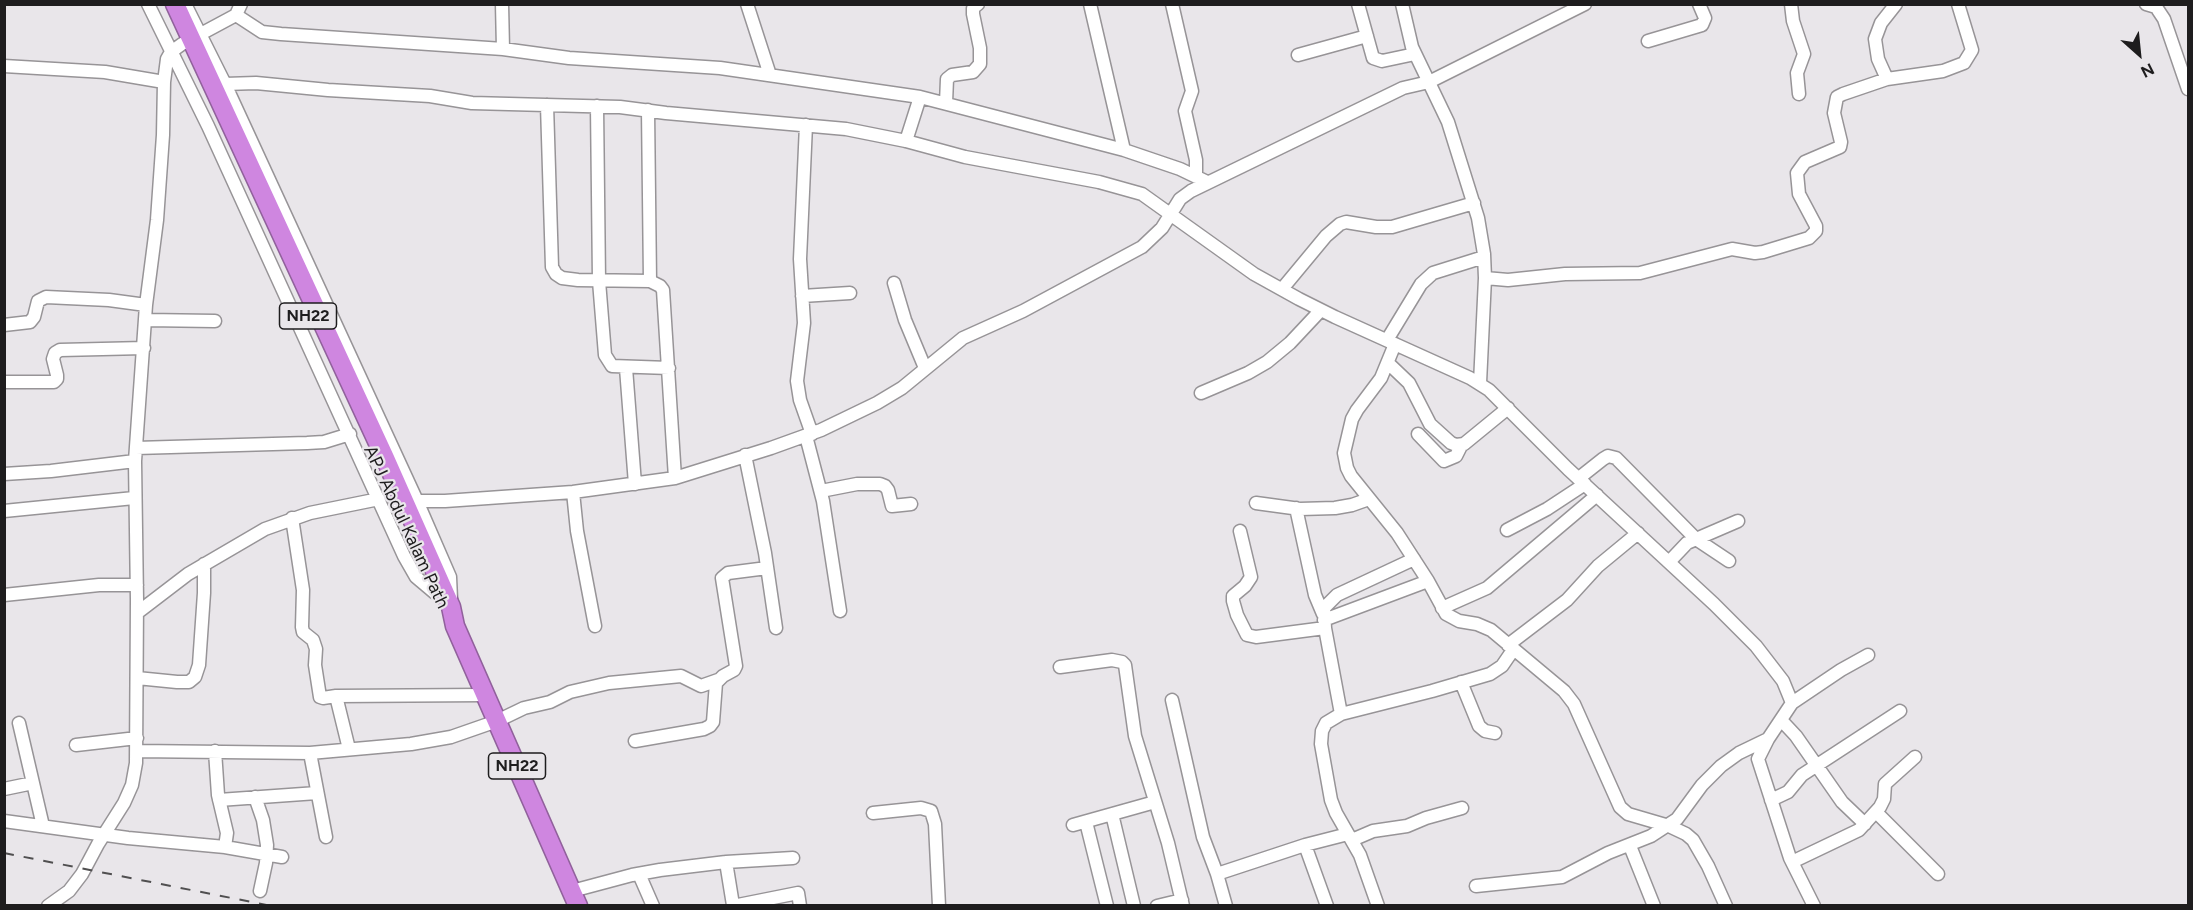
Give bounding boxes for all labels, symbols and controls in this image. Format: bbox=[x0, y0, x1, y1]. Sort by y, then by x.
north arrow bbox=[2109, 24, 2169, 84]
text: N bbox=[2138, 59, 2157, 82]
road number: NH22 bbox=[280, 303, 336, 329]
street label: APJ Abdul Kalam Path bbox=[359, 442, 453, 612]
road number: NH22 bbox=[488, 753, 546, 779]

